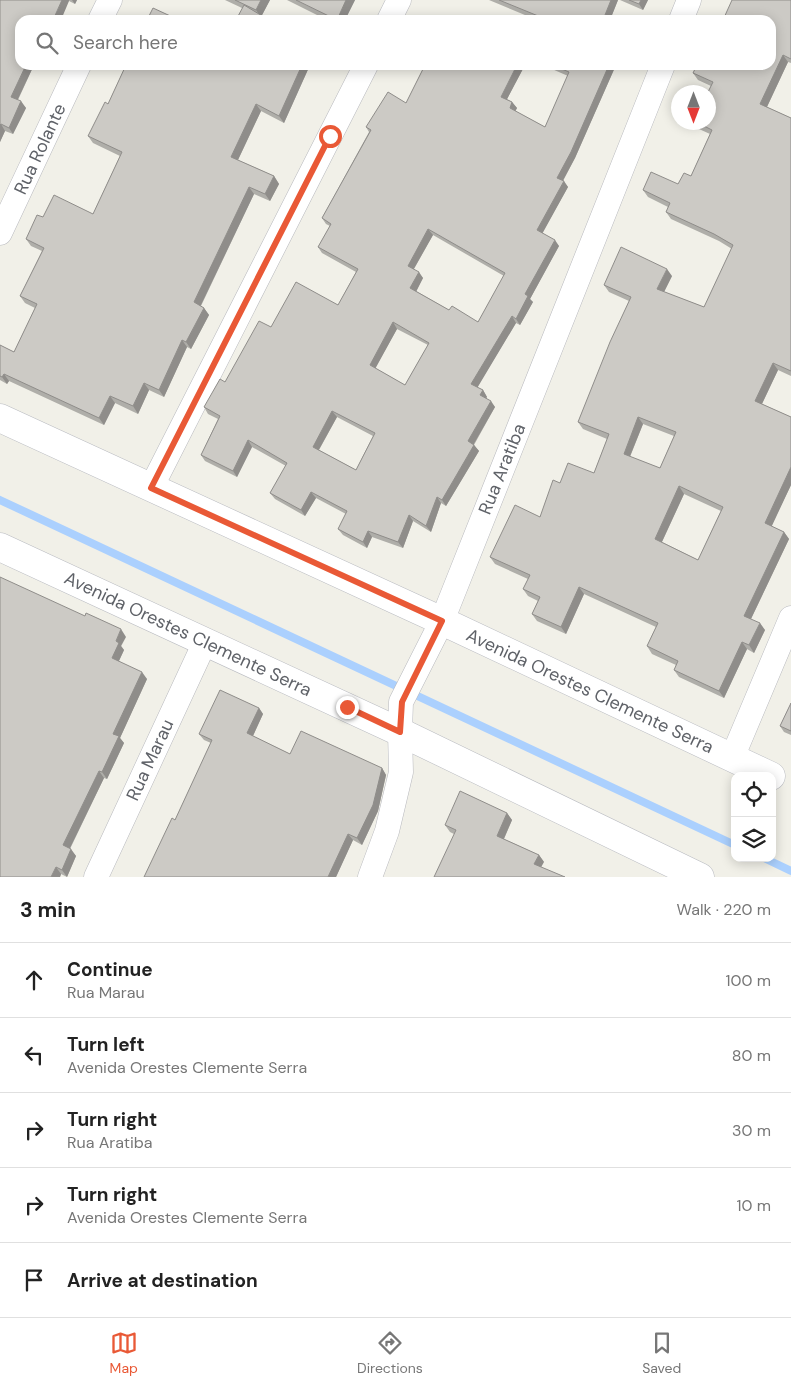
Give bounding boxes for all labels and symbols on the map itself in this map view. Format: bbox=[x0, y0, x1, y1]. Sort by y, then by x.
north arrow bbox=[671, 85, 716, 130]
street label: Rua Rolante bbox=[9, 100, 71, 198]
route start bbox=[319, 125, 342, 148]
street label: Rua Aratiba bbox=[473, 420, 531, 518]
street label: Avenida Orestes Clemente Serra bbox=[61, 566, 315, 702]
street label: Avenida Orestes Clemente Serra bbox=[463, 623, 717, 759]
route end bbox=[336, 696, 359, 719]
street label: Rua Marau bbox=[121, 715, 179, 805]

